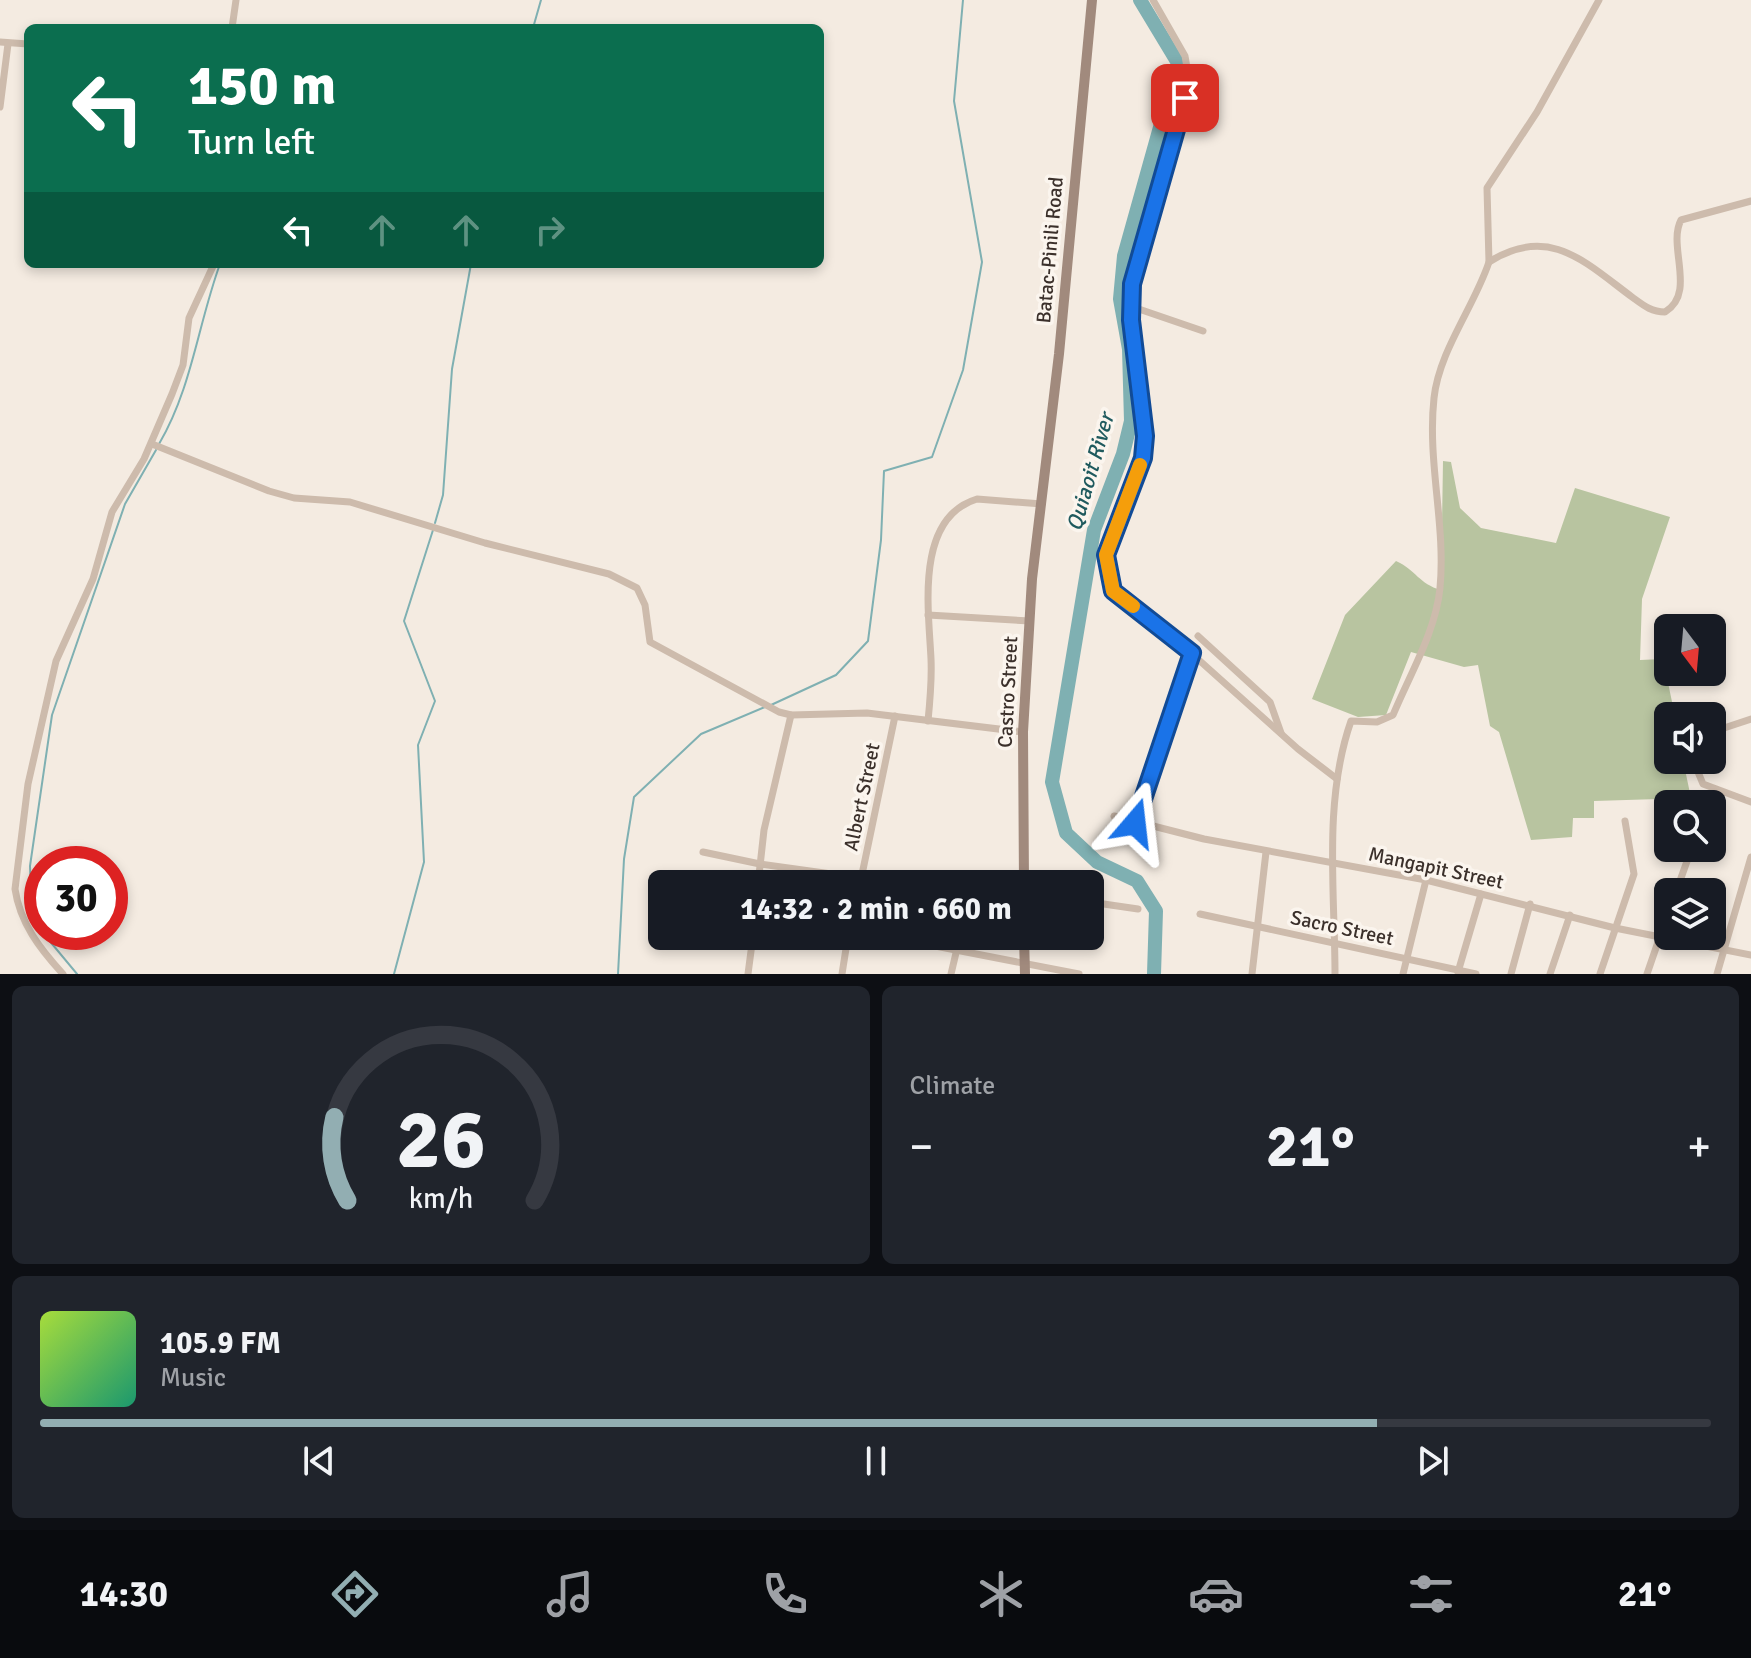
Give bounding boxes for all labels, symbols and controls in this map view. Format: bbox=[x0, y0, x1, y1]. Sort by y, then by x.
text: 150 m bbox=[188, 51, 336, 120]
icon: left bbox=[56, 56, 160, 160]
pin bbox=[1151, 64, 1219, 132]
icon: arrive bbox=[1163, 76, 1207, 120]
text: Turn left bbox=[188, 120, 315, 165]
street label: Batac-Pinili Road bbox=[1031, 176, 1069, 324]
icon: left bbox=[276, 208, 320, 252]
icon: ahead bbox=[360, 208, 404, 252]
icon: ahead bbox=[444, 208, 488, 252]
icon: right bbox=[528, 208, 572, 252]
water label: Quiaoit River bbox=[1060, 407, 1120, 534]
north arrow bbox=[1654, 614, 1726, 686]
map controls bbox=[1654, 614, 1726, 950]
street label: Castro Street bbox=[993, 636, 1023, 748]
button: sound bbox=[1654, 702, 1726, 774]
street label: Albert Street bbox=[838, 741, 886, 853]
position arrow bbox=[1093, 781, 1177, 865]
button: search bbox=[1654, 790, 1726, 862]
street label: Mangapit Street bbox=[1366, 841, 1506, 895]
speed limit sign: 30 bbox=[24, 846, 128, 950]
button: layers bbox=[1654, 878, 1726, 950]
text: 14:32 · 2 min · 660 m bbox=[740, 891, 1012, 928]
street label: Sacro Street bbox=[1288, 905, 1396, 951]
text: Climate bbox=[910, 1070, 995, 1102]
text: 26 bbox=[396, 1089, 486, 1191]
text: 21° bbox=[1266, 1110, 1355, 1184]
text: − bbox=[910, 1120, 933, 1174]
text: + bbox=[1687, 1120, 1711, 1174]
text: km/h bbox=[408, 1181, 473, 1216]
text: 105.9 FM bbox=[160, 1325, 281, 1362]
text: Music bbox=[160, 1362, 226, 1394]
icon: previous bbox=[297, 1439, 341, 1483]
icon: pause bbox=[854, 1439, 898, 1483]
icon: next bbox=[1411, 1439, 1455, 1483]
icon: directions bbox=[327, 1566, 383, 1622]
icon: music bbox=[542, 1566, 598, 1622]
icon: phone bbox=[757, 1566, 813, 1622]
icon: climate bbox=[973, 1566, 1029, 1622]
icon: car bbox=[1188, 1566, 1244, 1622]
icon: filters bbox=[1403, 1566, 1459, 1622]
text: 14:30 bbox=[80, 1572, 168, 1617]
text: 21° bbox=[1618, 1572, 1671, 1617]

